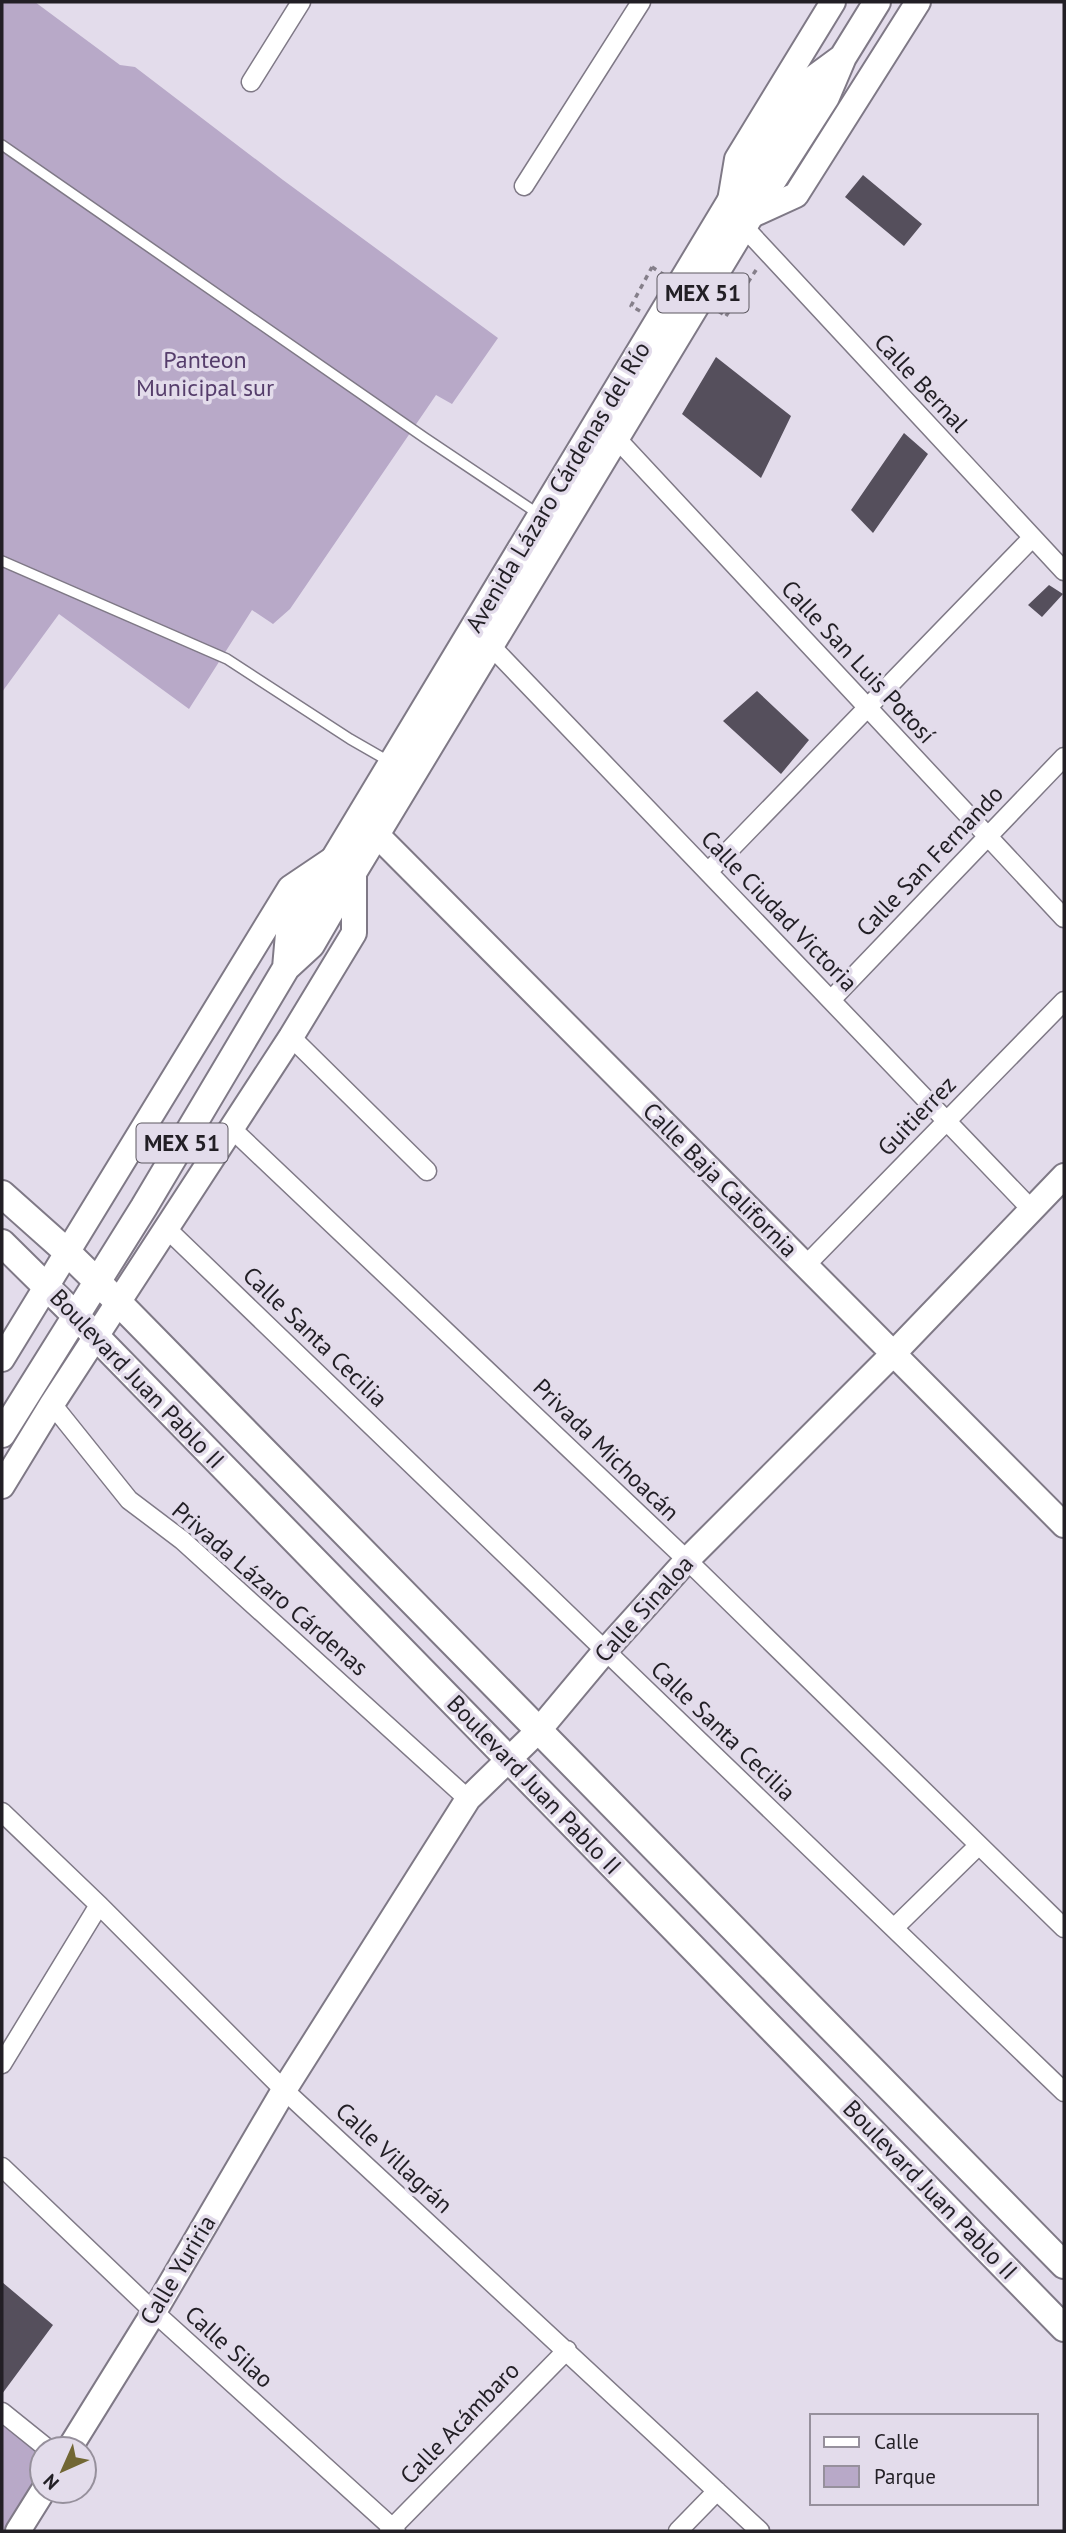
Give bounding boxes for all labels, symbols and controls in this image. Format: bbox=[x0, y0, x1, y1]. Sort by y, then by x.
road number: MEX 51 bbox=[658, 274, 748, 312]
street label: Calle Bernal bbox=[868, 327, 975, 439]
street label: Avenida Lázaro Cárdenas del Río bbox=[458, 336, 657, 638]
park label: Panteon Municipal sur bbox=[136, 344, 274, 403]
street label: Calle San Luis Potosí bbox=[775, 573, 942, 750]
street label: Calle San Fernando bbox=[849, 778, 1010, 943]
street label: Calle Ciudad Victoria bbox=[694, 823, 864, 998]
street label: Guitierrez bbox=[871, 1069, 962, 1162]
street label: Calle Baja California bbox=[636, 1096, 804, 1264]
road number: MEX 51 bbox=[136, 1124, 228, 1162]
street label: Calle Santa Cecilia bbox=[236, 1260, 394, 1414]
street label: Boulevard Juan Pablo II bbox=[43, 1282, 231, 1475]
street label: Privada Michoacán bbox=[527, 1372, 686, 1527]
street label: Privada Lázaro Cárdenas bbox=[166, 1495, 375, 1682]
street label: Calle Sinaloa bbox=[587, 1549, 700, 1669]
street label: Calle Santa Cecilia bbox=[644, 1654, 802, 1808]
street label: Boulevard Juan Pablo II bbox=[440, 1688, 628, 1881]
street label: Boulevard Juan Pablo II bbox=[836, 2093, 1024, 2286]
street label: Calle Villagrán bbox=[329, 2095, 459, 2220]
street label: Calle Yuriria bbox=[133, 2209, 222, 2330]
street label: Calle Silao bbox=[179, 2299, 280, 2395]
street label: Calle Acámbaro bbox=[393, 2355, 526, 2491]
legend bbox=[810, 2414, 1038, 2505]
text: Calle bbox=[874, 2428, 919, 2455]
north arrow bbox=[28, 2435, 98, 2505]
text: Parque bbox=[874, 2463, 936, 2490]
text: N bbox=[38, 2469, 64, 2495]

